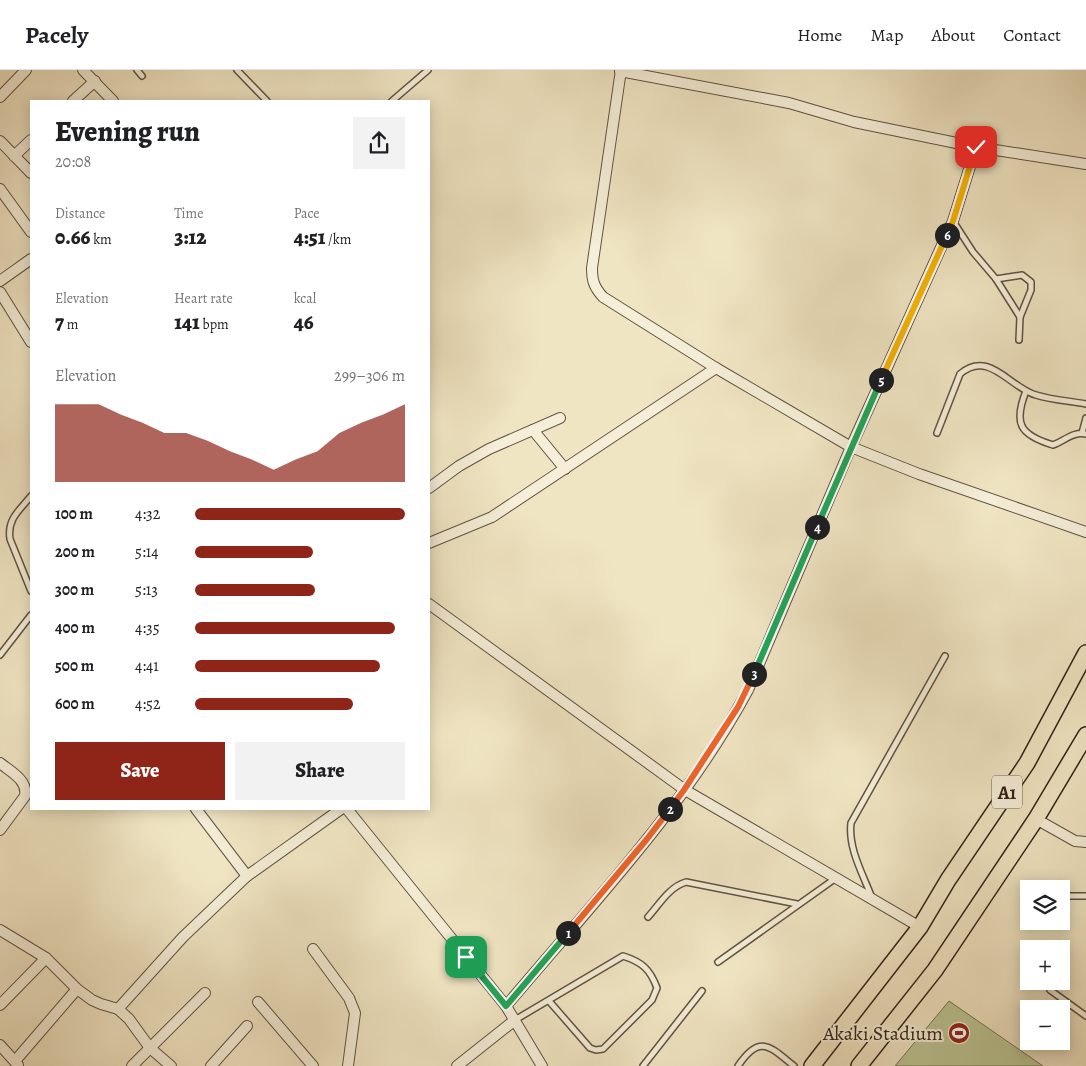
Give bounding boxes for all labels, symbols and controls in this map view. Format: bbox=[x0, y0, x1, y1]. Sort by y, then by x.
text: Pacely bbox=[25, 19, 88, 51]
text: Home bbox=[797, 23, 842, 47]
text: Map bbox=[870, 23, 903, 47]
text: About bbox=[931, 23, 975, 47]
text: Contact bbox=[1003, 23, 1061, 47]
text: Evening run bbox=[55, 113, 200, 151]
button: share bbox=[353, 117, 405, 169]
pin bbox=[955, 126, 997, 168]
icon: check bbox=[962, 133, 990, 161]
text: 20:08 bbox=[55, 151, 91, 173]
text: Distance bbox=[55, 204, 105, 223]
text: Time bbox=[174, 204, 203, 223]
text: Pace bbox=[294, 204, 320, 223]
pin: 6 bbox=[934, 222, 960, 248]
text: 0.66 bbox=[55, 223, 90, 251]
text: 3:12 bbox=[174, 223, 206, 251]
text: 4:51 bbox=[294, 223, 325, 251]
text: 6 bbox=[944, 226, 951, 245]
text: km bbox=[90, 230, 112, 249]
text: /km bbox=[325, 230, 351, 249]
text: Elevation bbox=[55, 289, 109, 308]
text: Heart rate bbox=[174, 289, 233, 308]
text: kcal bbox=[294, 289, 316, 308]
text: 7 bbox=[55, 308, 64, 336]
text: 141 bbox=[174, 308, 200, 336]
text: 46 bbox=[294, 308, 314, 336]
text: m bbox=[64, 315, 78, 334]
text: bpm bbox=[200, 315, 229, 334]
text: Elevation bbox=[55, 365, 116, 387]
text: 299–306 m bbox=[334, 365, 405, 387]
pin: 5 bbox=[868, 368, 894, 392]
text: 5 bbox=[879, 371, 884, 390]
text: 100 m bbox=[55, 503, 93, 525]
text: 4:32 bbox=[135, 503, 160, 525]
pin: 4 bbox=[804, 514, 830, 540]
text: 4 bbox=[814, 518, 821, 537]
text: 200 m bbox=[55, 541, 95, 563]
text: 5:14 bbox=[135, 541, 158, 563]
text: 300 m bbox=[55, 579, 94, 601]
text: 5:13 bbox=[135, 579, 158, 601]
text: 400 m bbox=[55, 617, 95, 639]
text: 4:35 bbox=[135, 617, 160, 639]
text: 500 m bbox=[55, 655, 94, 677]
text: 4:41 bbox=[135, 655, 159, 677]
pin: 3 bbox=[742, 662, 766, 686]
text: 3 bbox=[751, 665, 758, 684]
text: 600 m bbox=[55, 693, 95, 715]
text: 4:52 bbox=[135, 693, 161, 715]
button: Save bbox=[55, 742, 225, 800]
button: Share bbox=[235, 742, 405, 800]
road number: A1 bbox=[992, 776, 1022, 809]
pin: 2 bbox=[658, 796, 682, 822]
text: 2 bbox=[667, 800, 674, 819]
map controls bbox=[1020, 880, 1070, 1050]
button: layers bbox=[1020, 880, 1070, 930]
pin: 1 bbox=[556, 920, 580, 946]
text: 1 bbox=[566, 924, 571, 943]
pin bbox=[445, 936, 487, 978]
button: + bbox=[1020, 940, 1070, 990]
icon: arrive bbox=[452, 943, 480, 971]
button: − bbox=[1020, 1000, 1070, 1050]
place label: Akaki Stadium bbox=[822, 1020, 943, 1047]
sports icon: Akaki Stadium bbox=[947, 1021, 971, 1045]

